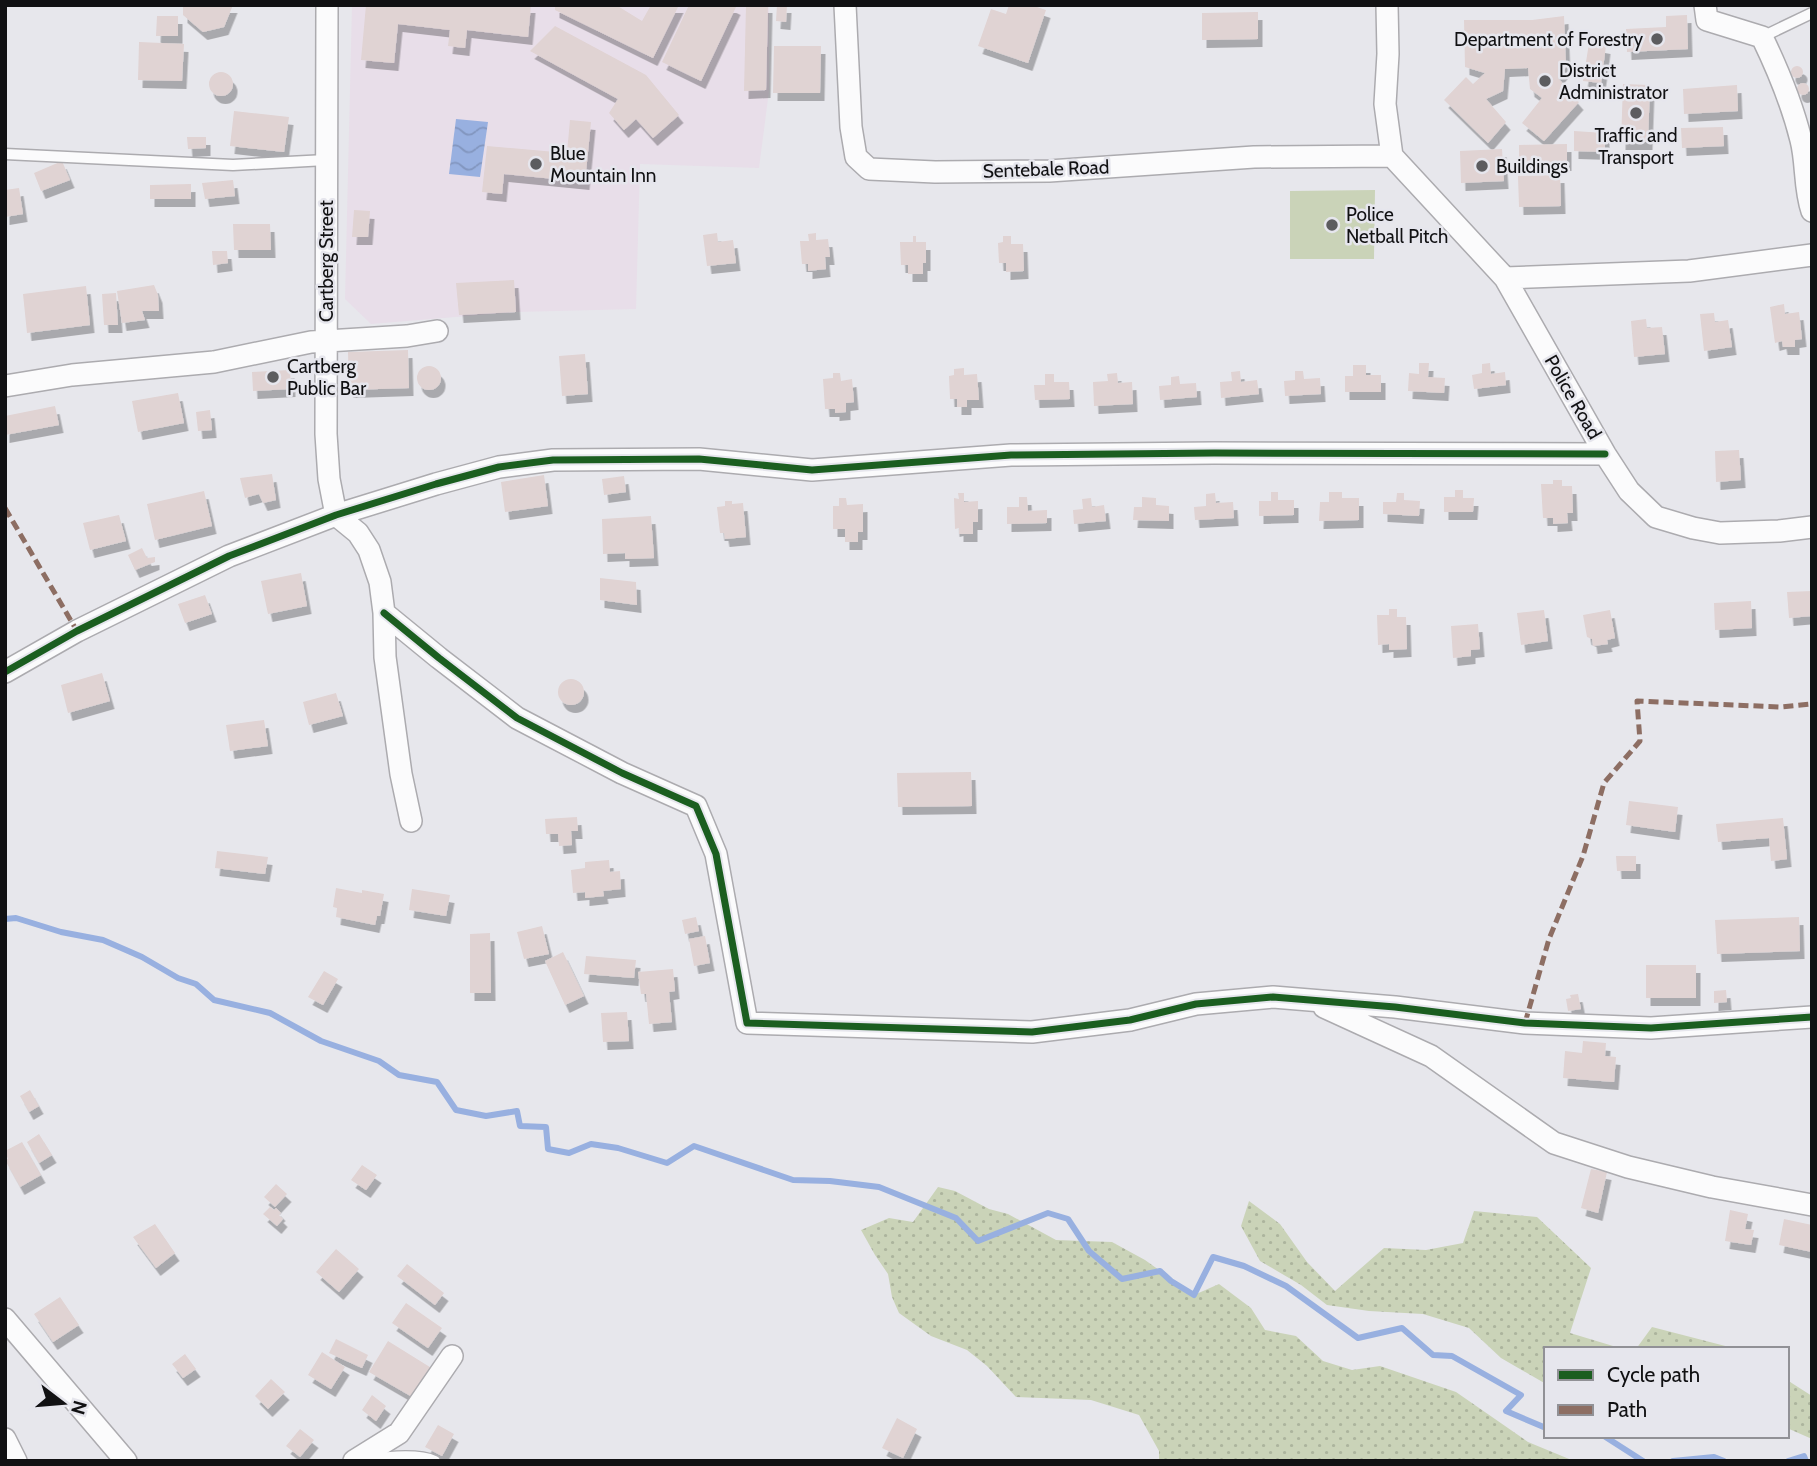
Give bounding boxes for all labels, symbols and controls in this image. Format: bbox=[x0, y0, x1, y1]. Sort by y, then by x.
place label: Department of Forestry bbox=[1454, 28, 1643, 51]
marker: Department of Forestry bbox=[1649, 31, 1665, 47]
place label: District Administrator bbox=[1559, 59, 1668, 104]
marker: District Administrator bbox=[1537, 73, 1553, 89]
marker: Traffic and Transport bbox=[1628, 105, 1644, 121]
place label: Traffic and Transport bbox=[1594, 124, 1678, 169]
place label: Blue Mountain Inn bbox=[550, 142, 656, 187]
street label: Sentebale Road bbox=[982, 155, 1110, 183]
place label: Buildings bbox=[1496, 155, 1568, 178]
marker: Blue Mountain Inn bbox=[528, 156, 544, 172]
marker: Buildings bbox=[1474, 158, 1490, 174]
street label: Cartberg Street bbox=[315, 199, 338, 322]
place label: Police Netball Pitch bbox=[1346, 203, 1448, 248]
marker: Police Netball Pitch bbox=[1324, 217, 1340, 233]
street label: Police Road bbox=[1540, 351, 1606, 443]
place label: Cartberg Public Bar bbox=[287, 355, 366, 400]
marker: Cartberg Public Bar bbox=[265, 369, 281, 385]
legend bbox=[1544, 1347, 1789, 1438]
text: Cycle path bbox=[1607, 1362, 1700, 1387]
north arrow bbox=[28, 1368, 98, 1438]
text: Path bbox=[1607, 1397, 1647, 1422]
text: N bbox=[66, 1398, 92, 1417]

